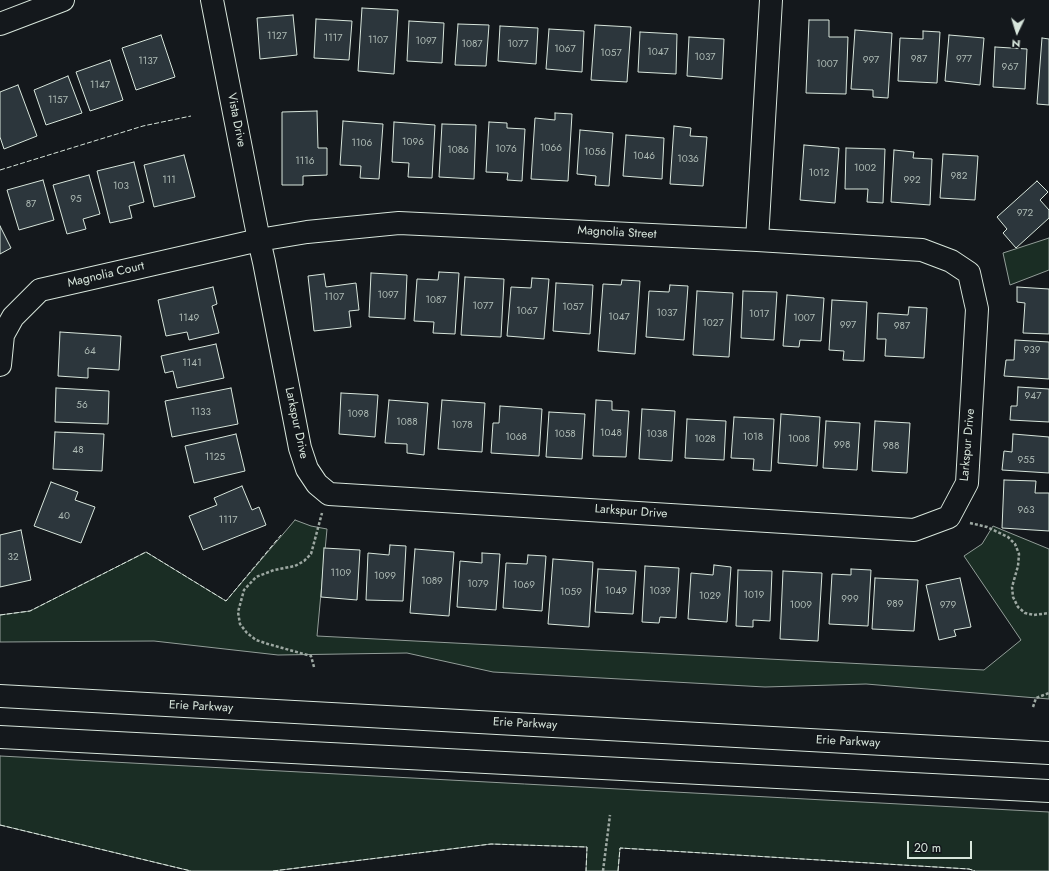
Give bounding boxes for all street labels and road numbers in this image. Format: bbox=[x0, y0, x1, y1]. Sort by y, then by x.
street label: Vista Drive bbox=[224, 92, 248, 148]
street label: Magnolia Street bbox=[577, 224, 657, 242]
street label: Magnolia Court bbox=[66, 259, 146, 291]
street label: Larkspur Drive bbox=[281, 386, 311, 460]
street label: Larkspur Drive bbox=[958, 408, 978, 482]
street label: Larkspur Drive bbox=[594, 502, 668, 522]
street label: Erie Parkway bbox=[169, 698, 233, 716]
street label: Erie Parkway bbox=[493, 715, 557, 733]
street label: Erie Parkway bbox=[816, 733, 880, 751]

